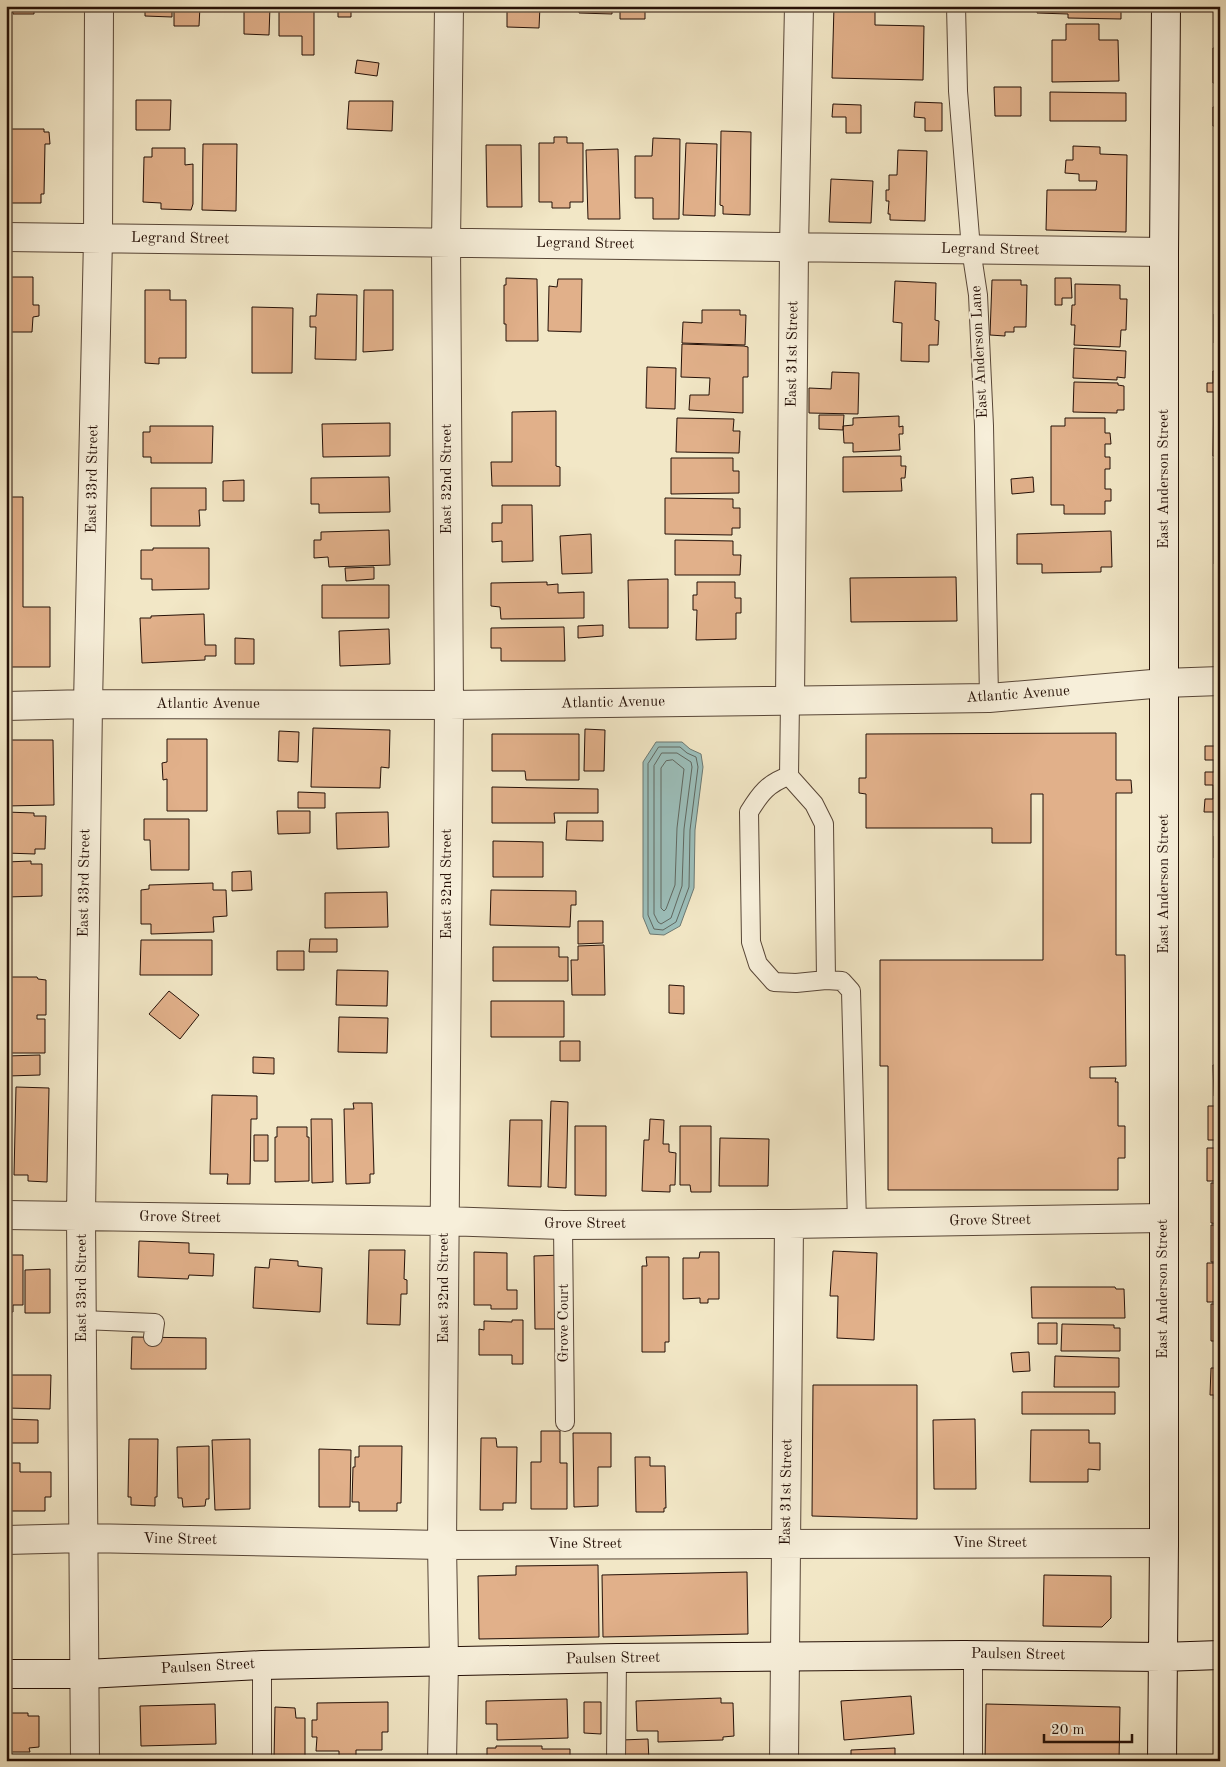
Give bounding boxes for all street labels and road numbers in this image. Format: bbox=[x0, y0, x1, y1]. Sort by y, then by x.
street label: Legrand Street bbox=[131, 231, 229, 247]
street label: Legrand Street bbox=[536, 236, 634, 252]
street label: Legrand Street bbox=[941, 242, 1039, 258]
street label: East Anderson Lane bbox=[969, 285, 991, 419]
street label: East 31st Street bbox=[785, 300, 801, 408]
street label: East Anderson Street bbox=[1157, 409, 1172, 549]
street label: East 32nd Street bbox=[440, 423, 455, 535]
street label: East 33rd Street bbox=[85, 424, 101, 534]
street label: Atlantic Avenue bbox=[966, 684, 1070, 706]
street label: Atlantic Avenue bbox=[561, 695, 665, 711]
street label: Atlantic Avenue bbox=[156, 697, 260, 712]
street label: East Anderson Street bbox=[1157, 814, 1172, 954]
street label: East 33rd Street bbox=[77, 828, 93, 938]
street label: East 32nd Street bbox=[440, 828, 455, 940]
street label: Grove Street bbox=[139, 1210, 221, 1226]
street label: Grove Street bbox=[949, 1213, 1031, 1229]
street label: Grove Street bbox=[544, 1217, 626, 1232]
street label: East Anderson Street bbox=[1156, 1219, 1171, 1359]
street label: East 32nd Street bbox=[437, 1232, 452, 1344]
street label: East 33rd Street bbox=[75, 1233, 90, 1343]
street label: Grove Court bbox=[557, 1284, 572, 1363]
street label: East 31st Street bbox=[779, 1438, 795, 1546]
street label: Vine Street bbox=[143, 1532, 217, 1548]
street label: Vine Street bbox=[953, 1536, 1027, 1551]
street label: Vine Street bbox=[548, 1537, 622, 1552]
street label: Paulsen Street bbox=[971, 1647, 1065, 1663]
street label: Paulsen Street bbox=[566, 1651, 660, 1667]
street label: Paulsen Street bbox=[160, 1657, 256, 1677]

